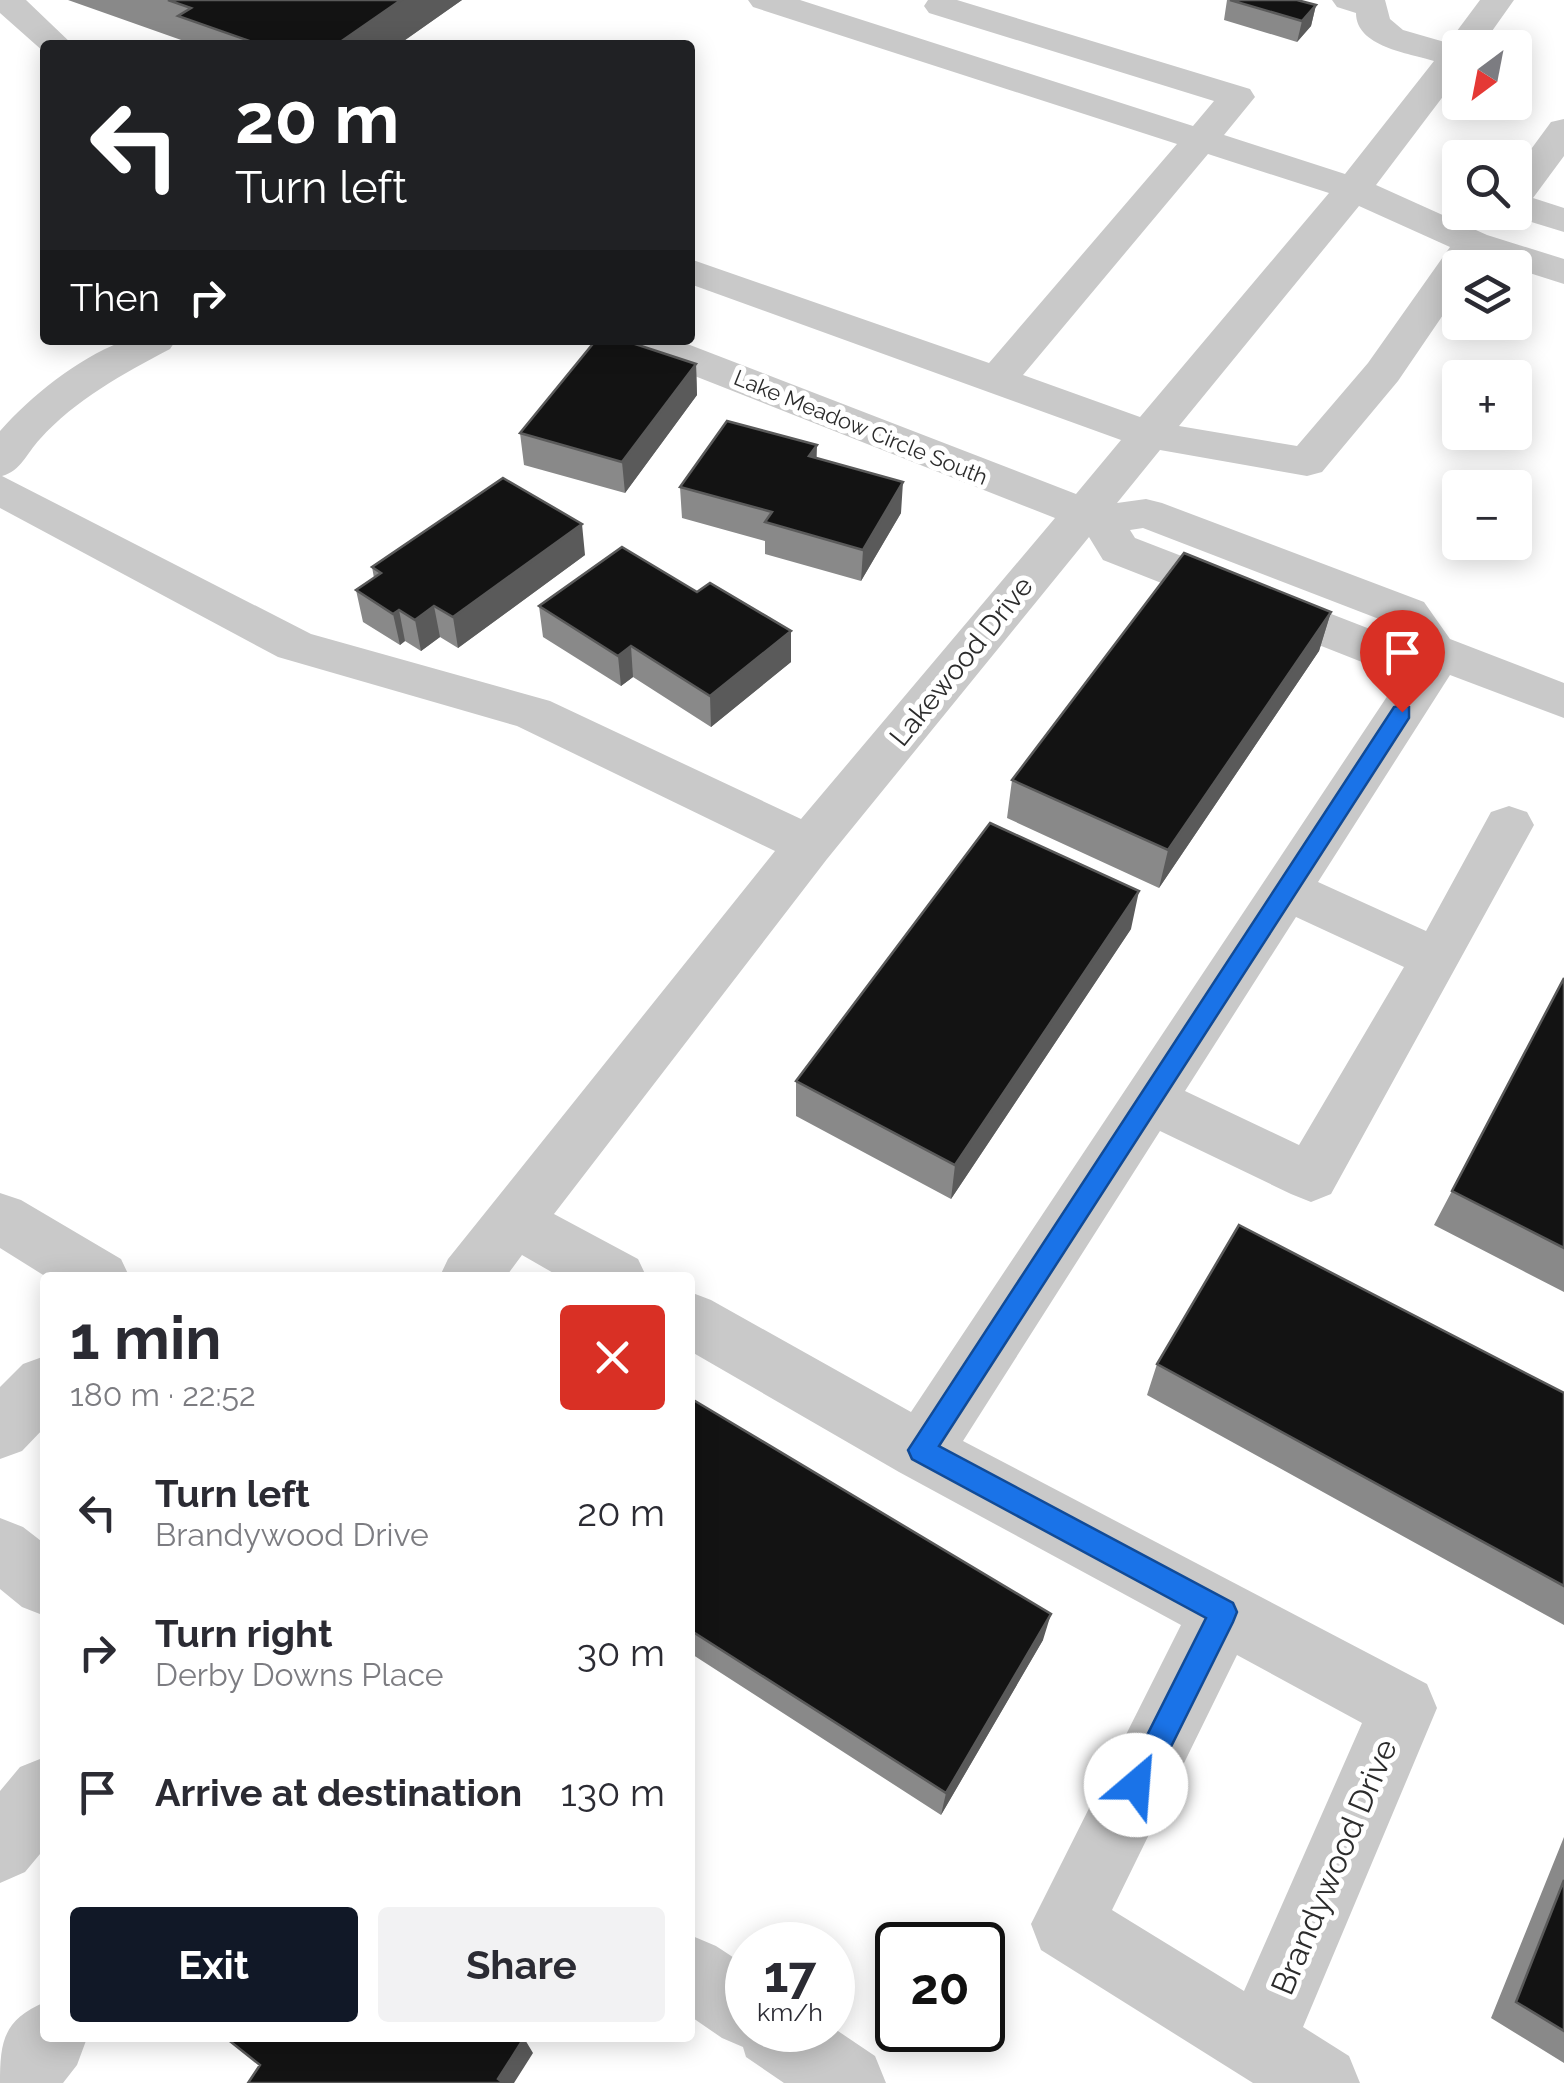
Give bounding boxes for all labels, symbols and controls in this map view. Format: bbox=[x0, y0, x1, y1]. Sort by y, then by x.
north arrow bbox=[1442, 30, 1532, 120]
map controls bbox=[1442, 30, 1532, 560]
text: 20 m bbox=[235, 77, 399, 159]
icon: left bbox=[70, 80, 200, 210]
button: search bbox=[1442, 140, 1532, 230]
text: Turn left bbox=[235, 161, 407, 214]
button: layers bbox=[1442, 250, 1532, 340]
icon: right bbox=[180, 270, 235, 325]
text: Then bbox=[70, 275, 160, 320]
button: + bbox=[1442, 360, 1532, 450]
street label: Lake Meadow Circle South bbox=[730, 364, 992, 490]
button: − bbox=[1442, 470, 1532, 560]
street label: Lakewood Drive bbox=[883, 570, 1040, 753]
pin bbox=[1360, 610, 1445, 713]
icon: arrive bbox=[1375, 625, 1430, 680]
text: 1 min bbox=[70, 1303, 221, 1373]
button: close bbox=[560, 1305, 665, 1410]
text: 180 m · 22:52 bbox=[70, 1376, 256, 1413]
text: Turn left bbox=[155, 1471, 310, 1516]
icon: left bbox=[70, 1485, 125, 1540]
text: 20 m bbox=[577, 1490, 665, 1535]
text: Brandywood Drive bbox=[155, 1516, 429, 1553]
text: Turn right bbox=[155, 1611, 332, 1656]
icon: right bbox=[70, 1625, 125, 1680]
text: 30 m bbox=[577, 1630, 665, 1675]
text: Derby Downs Place bbox=[155, 1656, 444, 1693]
position arrow bbox=[1084, 1733, 1188, 1837]
street label: Brandywood Drive bbox=[1263, 1734, 1404, 2000]
icon: arrive bbox=[70, 1765, 125, 1820]
text: Arrive at destination bbox=[155, 1770, 522, 1815]
text: 130 m bbox=[561, 1770, 665, 1815]
button: Exit bbox=[70, 1907, 358, 2022]
button: Share bbox=[378, 1907, 665, 2022]
speed limit sign: 20 bbox=[875, 1922, 1005, 2052]
text: 17 bbox=[764, 1945, 816, 2004]
text: km/h bbox=[757, 1997, 823, 2027]

